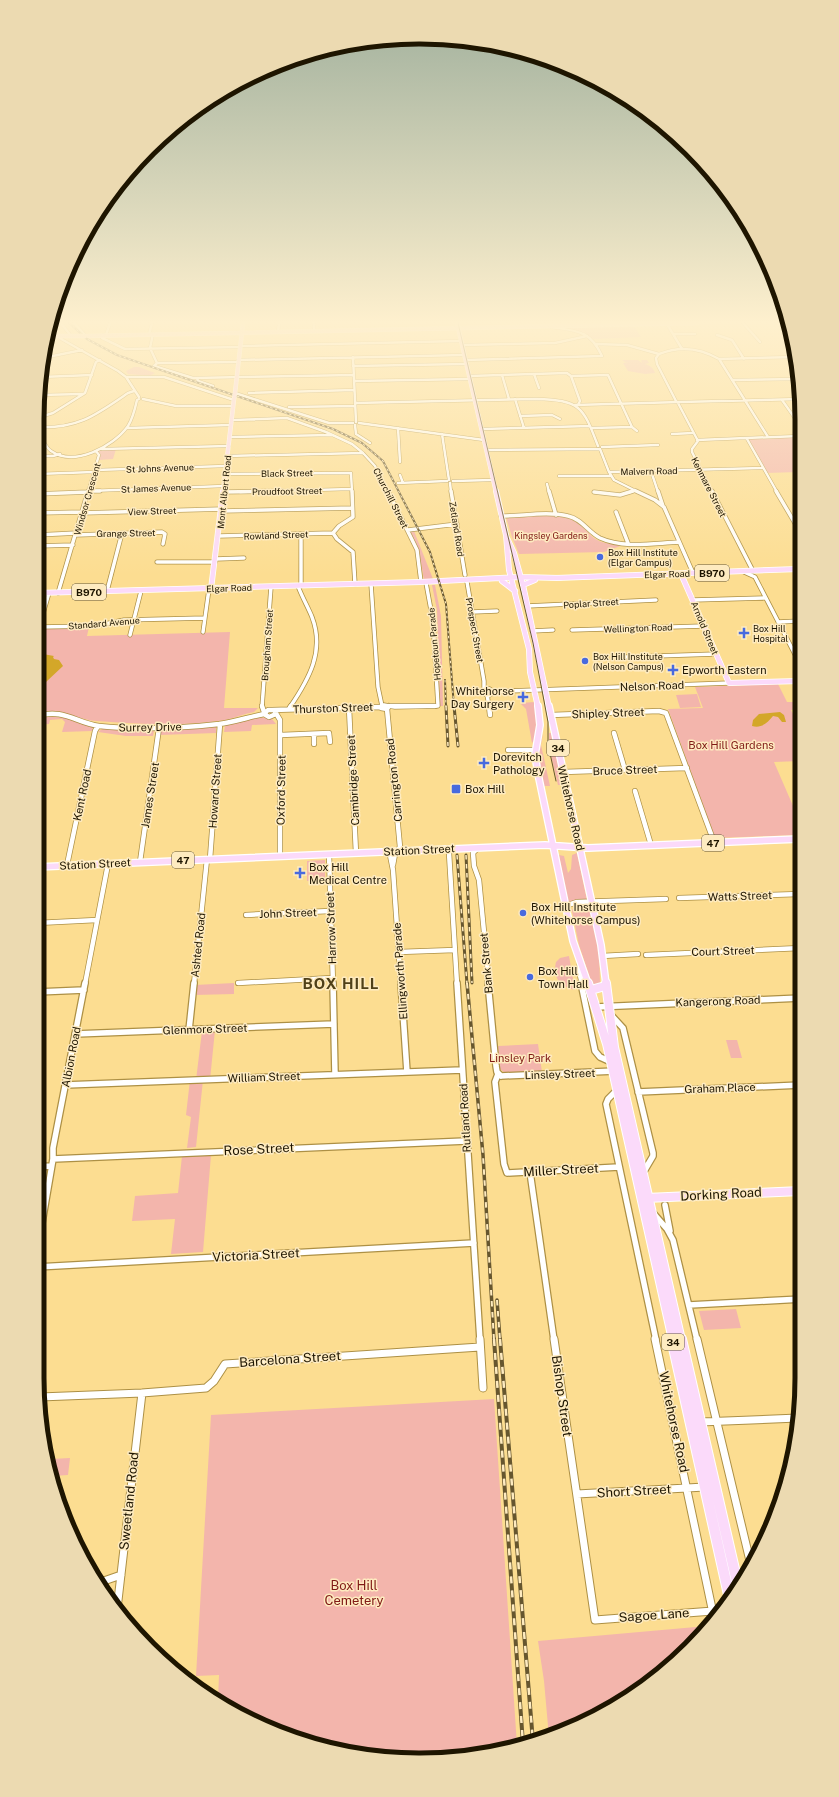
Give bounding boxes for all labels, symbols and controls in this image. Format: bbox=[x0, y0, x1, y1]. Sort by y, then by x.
street label: Mont Albert Road bbox=[215, 455, 233, 529]
street label: Kenmare Street bbox=[689, 455, 729, 519]
street label: Windsor Crescent bbox=[71, 461, 103, 536]
street label: St Johns Avenue bbox=[126, 461, 194, 475]
street label: Malvern Road bbox=[620, 465, 678, 477]
street label: Churchill Street bbox=[371, 466, 411, 530]
street label: Black Street bbox=[261, 467, 314, 479]
street label: St James Avenue bbox=[121, 481, 191, 495]
street label: Proudfoot Street bbox=[252, 485, 323, 497]
street label: Zetland Road bbox=[447, 501, 467, 557]
street label: View Street bbox=[127, 505, 177, 517]
street label: Grange Street bbox=[96, 527, 156, 539]
street label: Rowland Street bbox=[243, 528, 309, 542]
park label: Kingsley Gardens bbox=[514, 530, 588, 541]
place label: Box Hill Institute (Elgar Campus) bbox=[608, 547, 678, 568]
marker: Box Hill Institute (Elgar Campus) bbox=[595, 552, 605, 562]
road number: B970 bbox=[695, 565, 729, 581]
street label: Elgar Road bbox=[644, 568, 690, 580]
street label: Elgar Road bbox=[206, 582, 252, 594]
road number: B970 bbox=[72, 584, 106, 600]
street label: Poplar Street bbox=[563, 596, 620, 610]
street label: Prospect Street bbox=[464, 597, 486, 664]
street label: Arnold Street bbox=[689, 600, 721, 657]
street label: Hopetoun Parade bbox=[425, 607, 443, 681]
street label: Brougham Street bbox=[259, 608, 275, 681]
street label: Standard Avenue bbox=[68, 614, 140, 632]
street label: Wellington Road bbox=[603, 621, 673, 635]
place label: Box Hill Hospital bbox=[753, 623, 788, 644]
marker: Box Hill Hospital bbox=[738, 627, 750, 639]
place label: Box Hill Institute (Nelson Campus) bbox=[593, 651, 664, 672]
marker: Box Hill Institute (Nelson Campus) bbox=[580, 656, 590, 666]
marker: Epworth Eastern bbox=[667, 664, 679, 676]
place label: Epworth Eastern bbox=[682, 664, 767, 676]
street label: Nelson Road bbox=[620, 679, 684, 693]
place label: Whitehorse Day Surgery bbox=[451, 685, 514, 710]
marker: Whitehorse Day Surgery bbox=[517, 691, 529, 703]
street label: Thurston Street bbox=[293, 701, 373, 715]
street label: Shipley Street bbox=[571, 706, 645, 720]
street label: Surrey Drive bbox=[118, 720, 182, 734]
street label: Cambridge Street bbox=[345, 734, 361, 826]
street label: Carrington Road bbox=[384, 738, 404, 822]
park label: Box Hill Gardens bbox=[688, 739, 774, 751]
road number: 34 bbox=[547, 740, 569, 756]
place label: Dorevitch Pathology bbox=[493, 751, 545, 776]
street label: Howard Street bbox=[206, 753, 224, 829]
street label: Oxford Street bbox=[274, 755, 288, 825]
marker: Dorevitch Pathology bbox=[478, 757, 490, 769]
street label: James Street bbox=[139, 761, 161, 829]
street label: Bruce Street bbox=[592, 763, 658, 777]
street label: Whitehorse Road bbox=[555, 764, 587, 852]
street label: Kent Road bbox=[71, 768, 93, 822]
marker: Box Hill bbox=[450, 783, 462, 795]
place label: Box Hill bbox=[465, 783, 505, 795]
road number: 47 bbox=[702, 835, 724, 851]
street label: Station Street bbox=[383, 842, 455, 858]
road number: 47 bbox=[172, 852, 194, 868]
street label: Station Street bbox=[59, 856, 131, 872]
place label: Box Hill Medical Centre bbox=[309, 861, 387, 886]
marker: Box Hill Medical Centre bbox=[294, 867, 306, 879]
street label: Watts Street bbox=[708, 889, 772, 903]
street label: Harrow Street bbox=[324, 892, 338, 964]
place label: Box Hill Institute (Whitehorse Campus) bbox=[531, 901, 640, 926]
street label: John Street bbox=[259, 906, 317, 920]
marker: Box Hill Institute (Whitehorse Campus) bbox=[518, 908, 528, 918]
street label: Ashted Road bbox=[189, 912, 207, 978]
street label: Ellingworth Parade bbox=[391, 922, 409, 1020]
street label: Bank Street bbox=[477, 932, 495, 994]
street label: Court Street bbox=[691, 944, 755, 958]
place label: Box Hill Town Hall bbox=[538, 965, 589, 990]
marker: Box Hill Town Hall bbox=[525, 972, 535, 982]
district label: BOX HILL bbox=[303, 975, 379, 992]
street label: Kangerong Road bbox=[675, 994, 761, 1008]
street label: Glenmore Street bbox=[163, 1022, 247, 1036]
street label: Albion Road bbox=[59, 1026, 83, 1088]
park label: Linsley Park bbox=[489, 1052, 551, 1064]
street label: Linsley Street bbox=[524, 1067, 596, 1081]
street label: William Street bbox=[227, 1070, 301, 1084]
street label: Graham Place bbox=[684, 1081, 756, 1095]
street label: Rutland Road bbox=[457, 1083, 473, 1153]
street label: Rose Street bbox=[223, 1140, 295, 1158]
street label: Miller Street bbox=[523, 1161, 599, 1179]
street label: Dorking Road bbox=[680, 1184, 762, 1204]
street label: Victoria Street bbox=[212, 1245, 300, 1265]
road number: 34 bbox=[662, 1334, 684, 1350]
street label: Barcelona Street bbox=[239, 1348, 341, 1370]
street label: Bishop Street bbox=[549, 1354, 575, 1438]
street label: Whitehorse Road bbox=[656, 1370, 692, 1474]
street label: Sweetland Road bbox=[116, 1451, 142, 1551]
street label: Short Street bbox=[596, 1482, 672, 1500]
park label: Box Hill Cemetery bbox=[324, 1578, 384, 1608]
street label: Sagoe Lane bbox=[618, 1605, 690, 1625]

